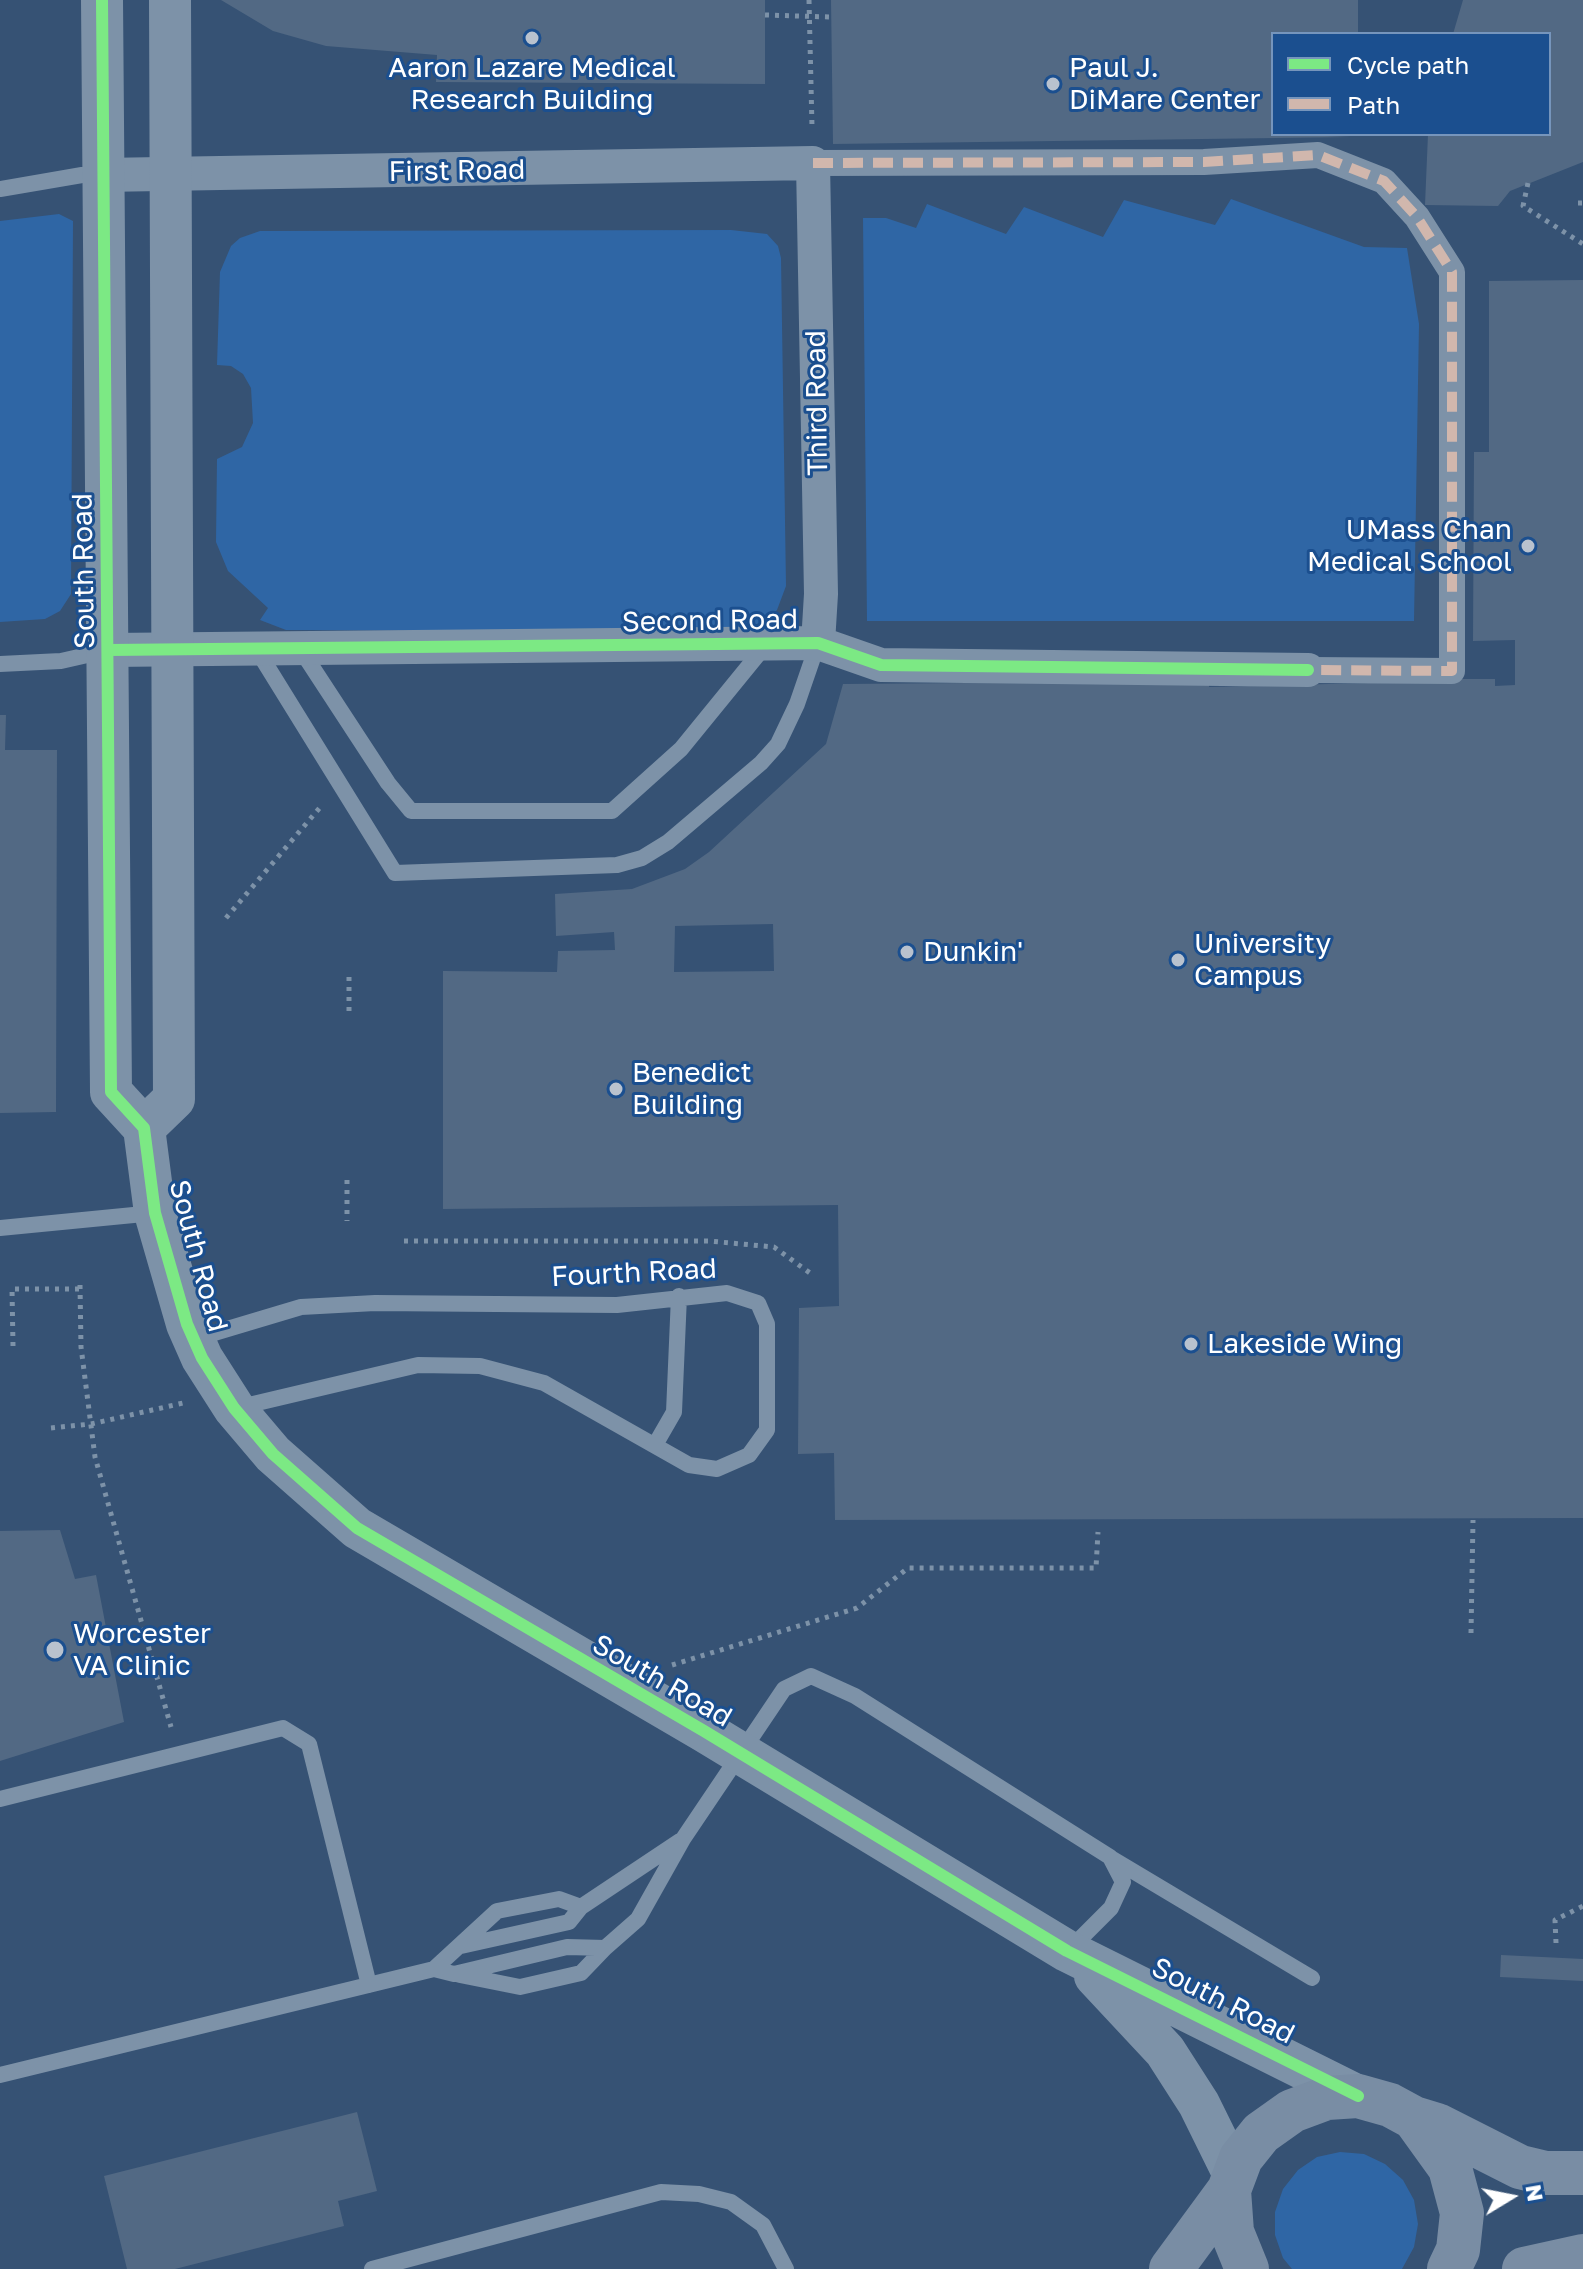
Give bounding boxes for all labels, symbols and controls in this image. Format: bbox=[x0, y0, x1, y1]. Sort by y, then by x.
marker: Aaron Lazare Medical Research Building bbox=[523, 29, 541, 47]
legend bbox=[1271, 32, 1551, 136]
text: Cycle path bbox=[1347, 50, 1469, 79]
place label: Aaron Lazare Medical Research Building bbox=[388, 51, 676, 117]
place label: Paul J. DiMare Center bbox=[1069, 51, 1260, 117]
marker: Paul J. DiMare Center bbox=[1044, 75, 1062, 93]
text: Path bbox=[1347, 90, 1400, 119]
street label: First Road bbox=[388, 153, 526, 189]
street label: Third Road bbox=[799, 330, 835, 476]
street label: South Road bbox=[66, 493, 102, 649]
place label: UMass Chan Medical School bbox=[1307, 513, 1512, 579]
marker: UMass Chan Medical School bbox=[1519, 537, 1537, 555]
street label: Second Road bbox=[622, 603, 798, 639]
place label: University Campus bbox=[1194, 927, 1331, 993]
place label: Dunkin' bbox=[923, 935, 1023, 969]
marker: Dunkin' bbox=[898, 943, 916, 961]
marker: University Campus bbox=[1169, 951, 1187, 969]
place label: Benedict Building bbox=[632, 1056, 752, 1122]
marker: Benedict Building bbox=[607, 1080, 625, 1098]
street label: South Road bbox=[162, 1176, 234, 1336]
street label: Fourth Road bbox=[550, 1252, 718, 1294]
place label: Lakeside Wing bbox=[1207, 1327, 1402, 1361]
marker: Lakeside Wing bbox=[1182, 1335, 1200, 1353]
place label: Worcester VA Clinic bbox=[73, 1617, 211, 1683]
street label: South Road bbox=[586, 1628, 738, 1734]
marker: Worcester VA Clinic bbox=[44, 1639, 66, 1661]
street label: South Road bbox=[1146, 1951, 1300, 2051]
north arrow bbox=[1471, 2157, 1551, 2237]
text: N bbox=[1520, 2182, 1550, 2203]

